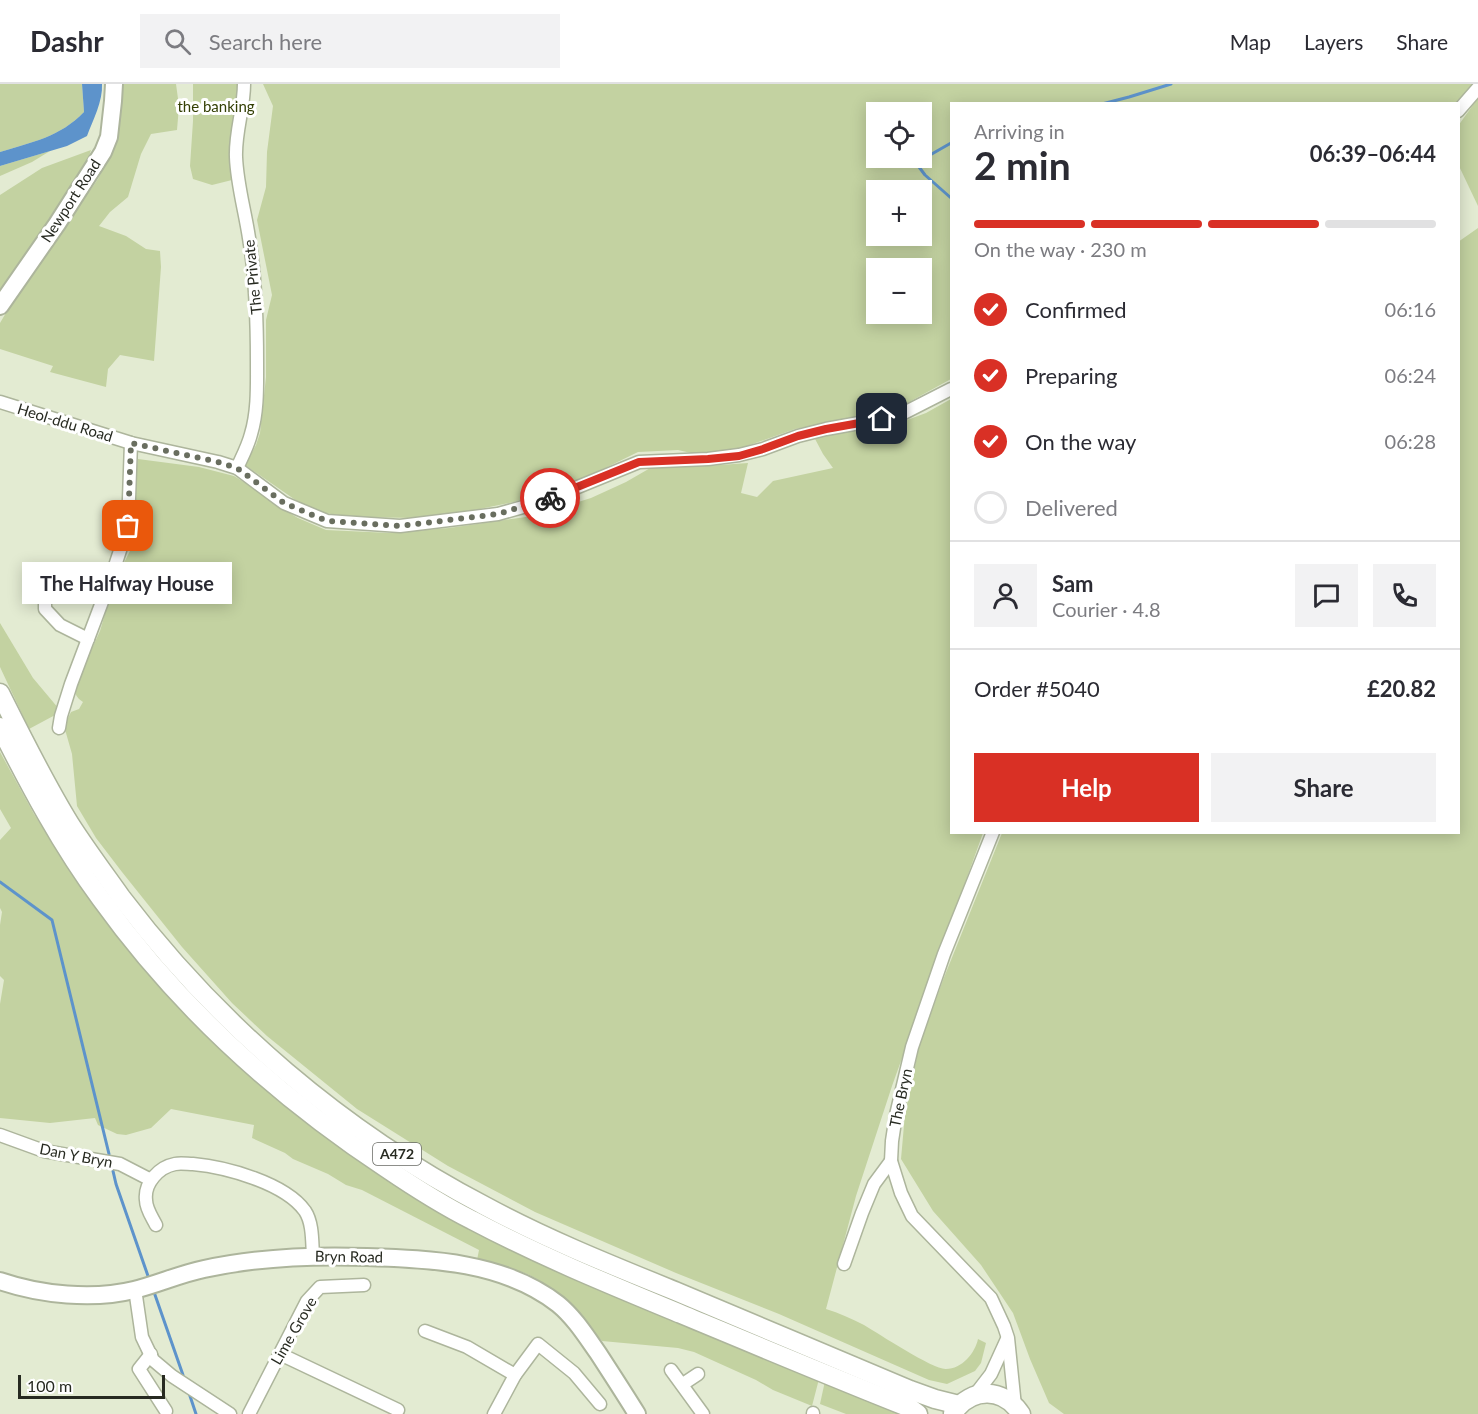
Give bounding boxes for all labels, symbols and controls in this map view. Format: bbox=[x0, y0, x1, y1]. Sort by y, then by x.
search box bbox=[140, 14, 560, 68]
text: Dashr bbox=[30, 24, 104, 58]
icon: search bbox=[161, 25, 194, 58]
text: Search here bbox=[209, 28, 322, 55]
text: Map bbox=[1230, 29, 1271, 54]
text: Layers bbox=[1304, 29, 1363, 54]
text: Share bbox=[1396, 29, 1448, 54]
park label: the banking bbox=[177, 97, 255, 115]
map controls bbox=[866, 102, 932, 324]
button: locate bbox=[866, 102, 932, 168]
text: Arriving in bbox=[974, 119, 1065, 143]
text: 06:39–06:44 bbox=[1310, 140, 1436, 167]
text: 2 min bbox=[974, 142, 1071, 188]
street label: Newport Road bbox=[37, 155, 104, 245]
button: + bbox=[866, 180, 932, 246]
text: On the way · 230 m bbox=[974, 237, 1147, 261]
street label: The Private bbox=[239, 239, 265, 315]
button: − bbox=[866, 258, 932, 324]
icon: check bbox=[974, 293, 1007, 326]
text: Confirmed bbox=[1025, 296, 1127, 323]
text: 06:16 bbox=[1385, 297, 1436, 321]
icon: check bbox=[974, 359, 1007, 392]
text: Preparing bbox=[1025, 362, 1117, 389]
text: 06:24 bbox=[1385, 363, 1436, 387]
pin bbox=[856, 393, 907, 444]
street label: Heol-ddu Road bbox=[15, 399, 115, 445]
icon: home bbox=[865, 402, 898, 435]
icon: check bbox=[974, 425, 1007, 458]
text: On the way bbox=[1025, 428, 1136, 455]
text: 06:28 bbox=[1385, 429, 1436, 453]
courier bbox=[520, 468, 580, 528]
icon: bike bbox=[534, 482, 567, 515]
text: Delivered bbox=[1025, 494, 1118, 521]
pin bbox=[102, 500, 153, 551]
icon: bag bbox=[111, 509, 144, 542]
callout: The Halfway House bbox=[23, 562, 233, 604]
button: person bbox=[974, 564, 1037, 627]
button: chat bbox=[1295, 564, 1358, 627]
button: phone bbox=[1373, 564, 1436, 627]
text: Sam bbox=[1052, 570, 1094, 597]
text: The Halfway House bbox=[40, 571, 214, 595]
text: Courier · 4.8 bbox=[1052, 597, 1161, 621]
text: Order #5040 bbox=[974, 675, 1100, 702]
text: £20.82 bbox=[1367, 675, 1436, 702]
button: Help bbox=[974, 753, 1199, 822]
button: Share bbox=[1211, 753, 1436, 822]
street label: The Bryn bbox=[885, 1067, 915, 1129]
street label: Dan Y Bryn bbox=[38, 1139, 114, 1171]
road number: A472 bbox=[373, 1143, 421, 1165]
street label: Bryn Road bbox=[315, 1246, 383, 1266]
street label: Lime Grove bbox=[267, 1293, 320, 1368]
scale bar bbox=[18, 1372, 165, 1400]
text: 100 m bbox=[27, 1376, 72, 1395]

